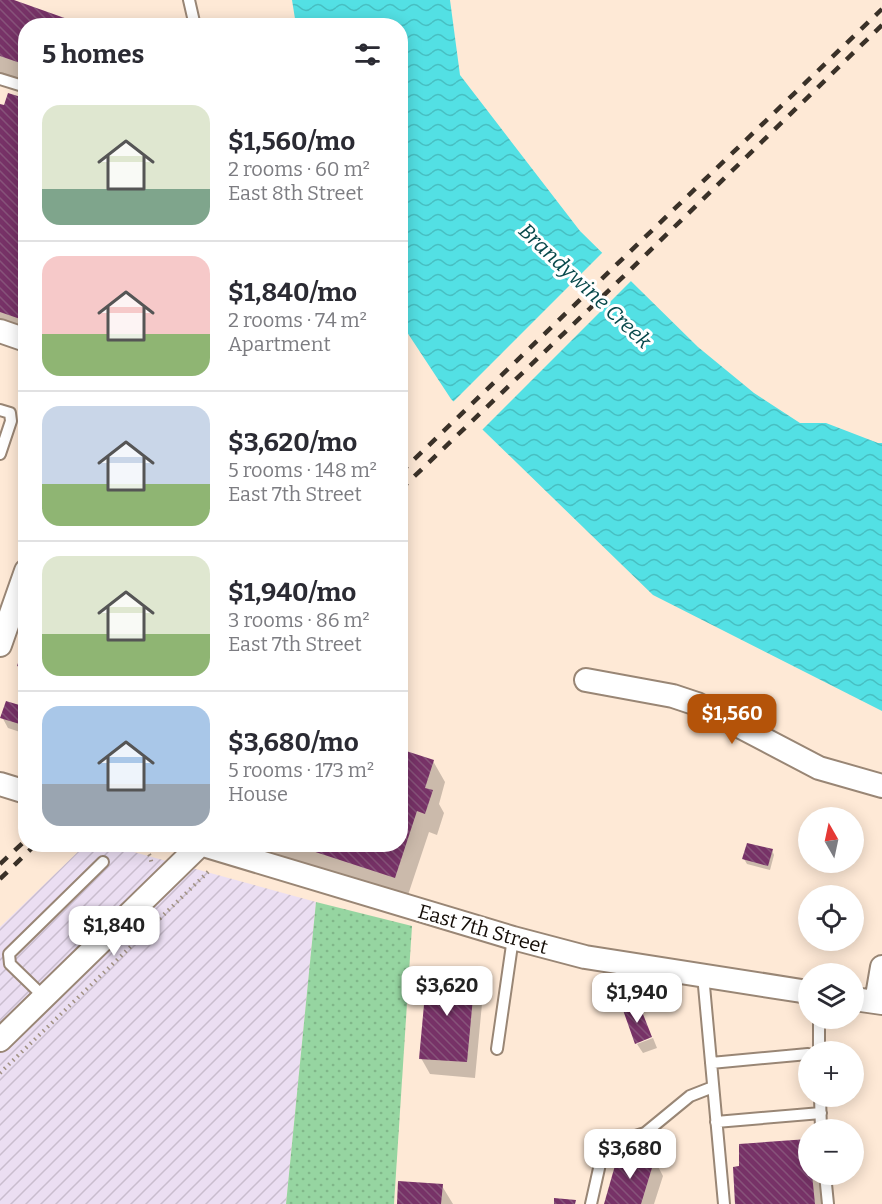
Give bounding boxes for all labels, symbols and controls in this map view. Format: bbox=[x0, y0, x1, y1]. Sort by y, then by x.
icon: filters bbox=[351, 38, 384, 71]
text: 5 homes bbox=[42, 39, 144, 70]
text: $1,560/mo bbox=[228, 126, 355, 157]
icon: home bbox=[90, 129, 162, 201]
text: 2 rooms · 60 m² bbox=[228, 157, 370, 181]
text: East 8th Street bbox=[228, 181, 364, 205]
water label: Brandywine Creek bbox=[513, 218, 657, 355]
text: $1,840/mo bbox=[228, 277, 357, 308]
icon: home bbox=[90, 280, 162, 352]
text: 2 rooms · 74 m² bbox=[228, 308, 367, 332]
text: Apartment bbox=[228, 332, 331, 356]
text: $3,620/mo bbox=[228, 427, 357, 458]
icon: home bbox=[90, 430, 162, 502]
text: 5 rooms · 148 m² bbox=[228, 458, 377, 482]
text: East 7th Street bbox=[228, 482, 362, 506]
text: $1,940/mo bbox=[228, 577, 356, 608]
icon: home bbox=[90, 580, 162, 652]
text: 3 rooms · 86 m² bbox=[228, 608, 370, 632]
text: East 7th Street bbox=[228, 632, 362, 656]
pin: $1,560 bbox=[683, 694, 781, 745]
text: $1,560 bbox=[701, 701, 763, 725]
text: $3,680/mo bbox=[228, 727, 359, 758]
icon: home bbox=[90, 730, 162, 802]
text: 5 rooms · 173 m² bbox=[228, 758, 374, 782]
text: House bbox=[228, 782, 288, 806]
north arrow bbox=[798, 807, 864, 873]
map controls bbox=[798, 807, 864, 1185]
button: locate bbox=[798, 885, 864, 951]
street label: East 7th Street bbox=[415, 899, 551, 959]
pin: $1,840 bbox=[65, 906, 163, 957]
text: $1,840 bbox=[83, 913, 145, 937]
button: layers bbox=[798, 963, 864, 1029]
pin: $3,620 bbox=[398, 966, 496, 1017]
text: $3,620 bbox=[416, 973, 478, 997]
pin: $1,940 bbox=[588, 973, 686, 1024]
text: $1,940 bbox=[606, 980, 668, 1004]
button: + bbox=[798, 1041, 864, 1107]
button: − bbox=[798, 1119, 864, 1185]
pin: $3,680 bbox=[581, 1129, 679, 1180]
text: $3,680 bbox=[598, 1136, 662, 1160]

